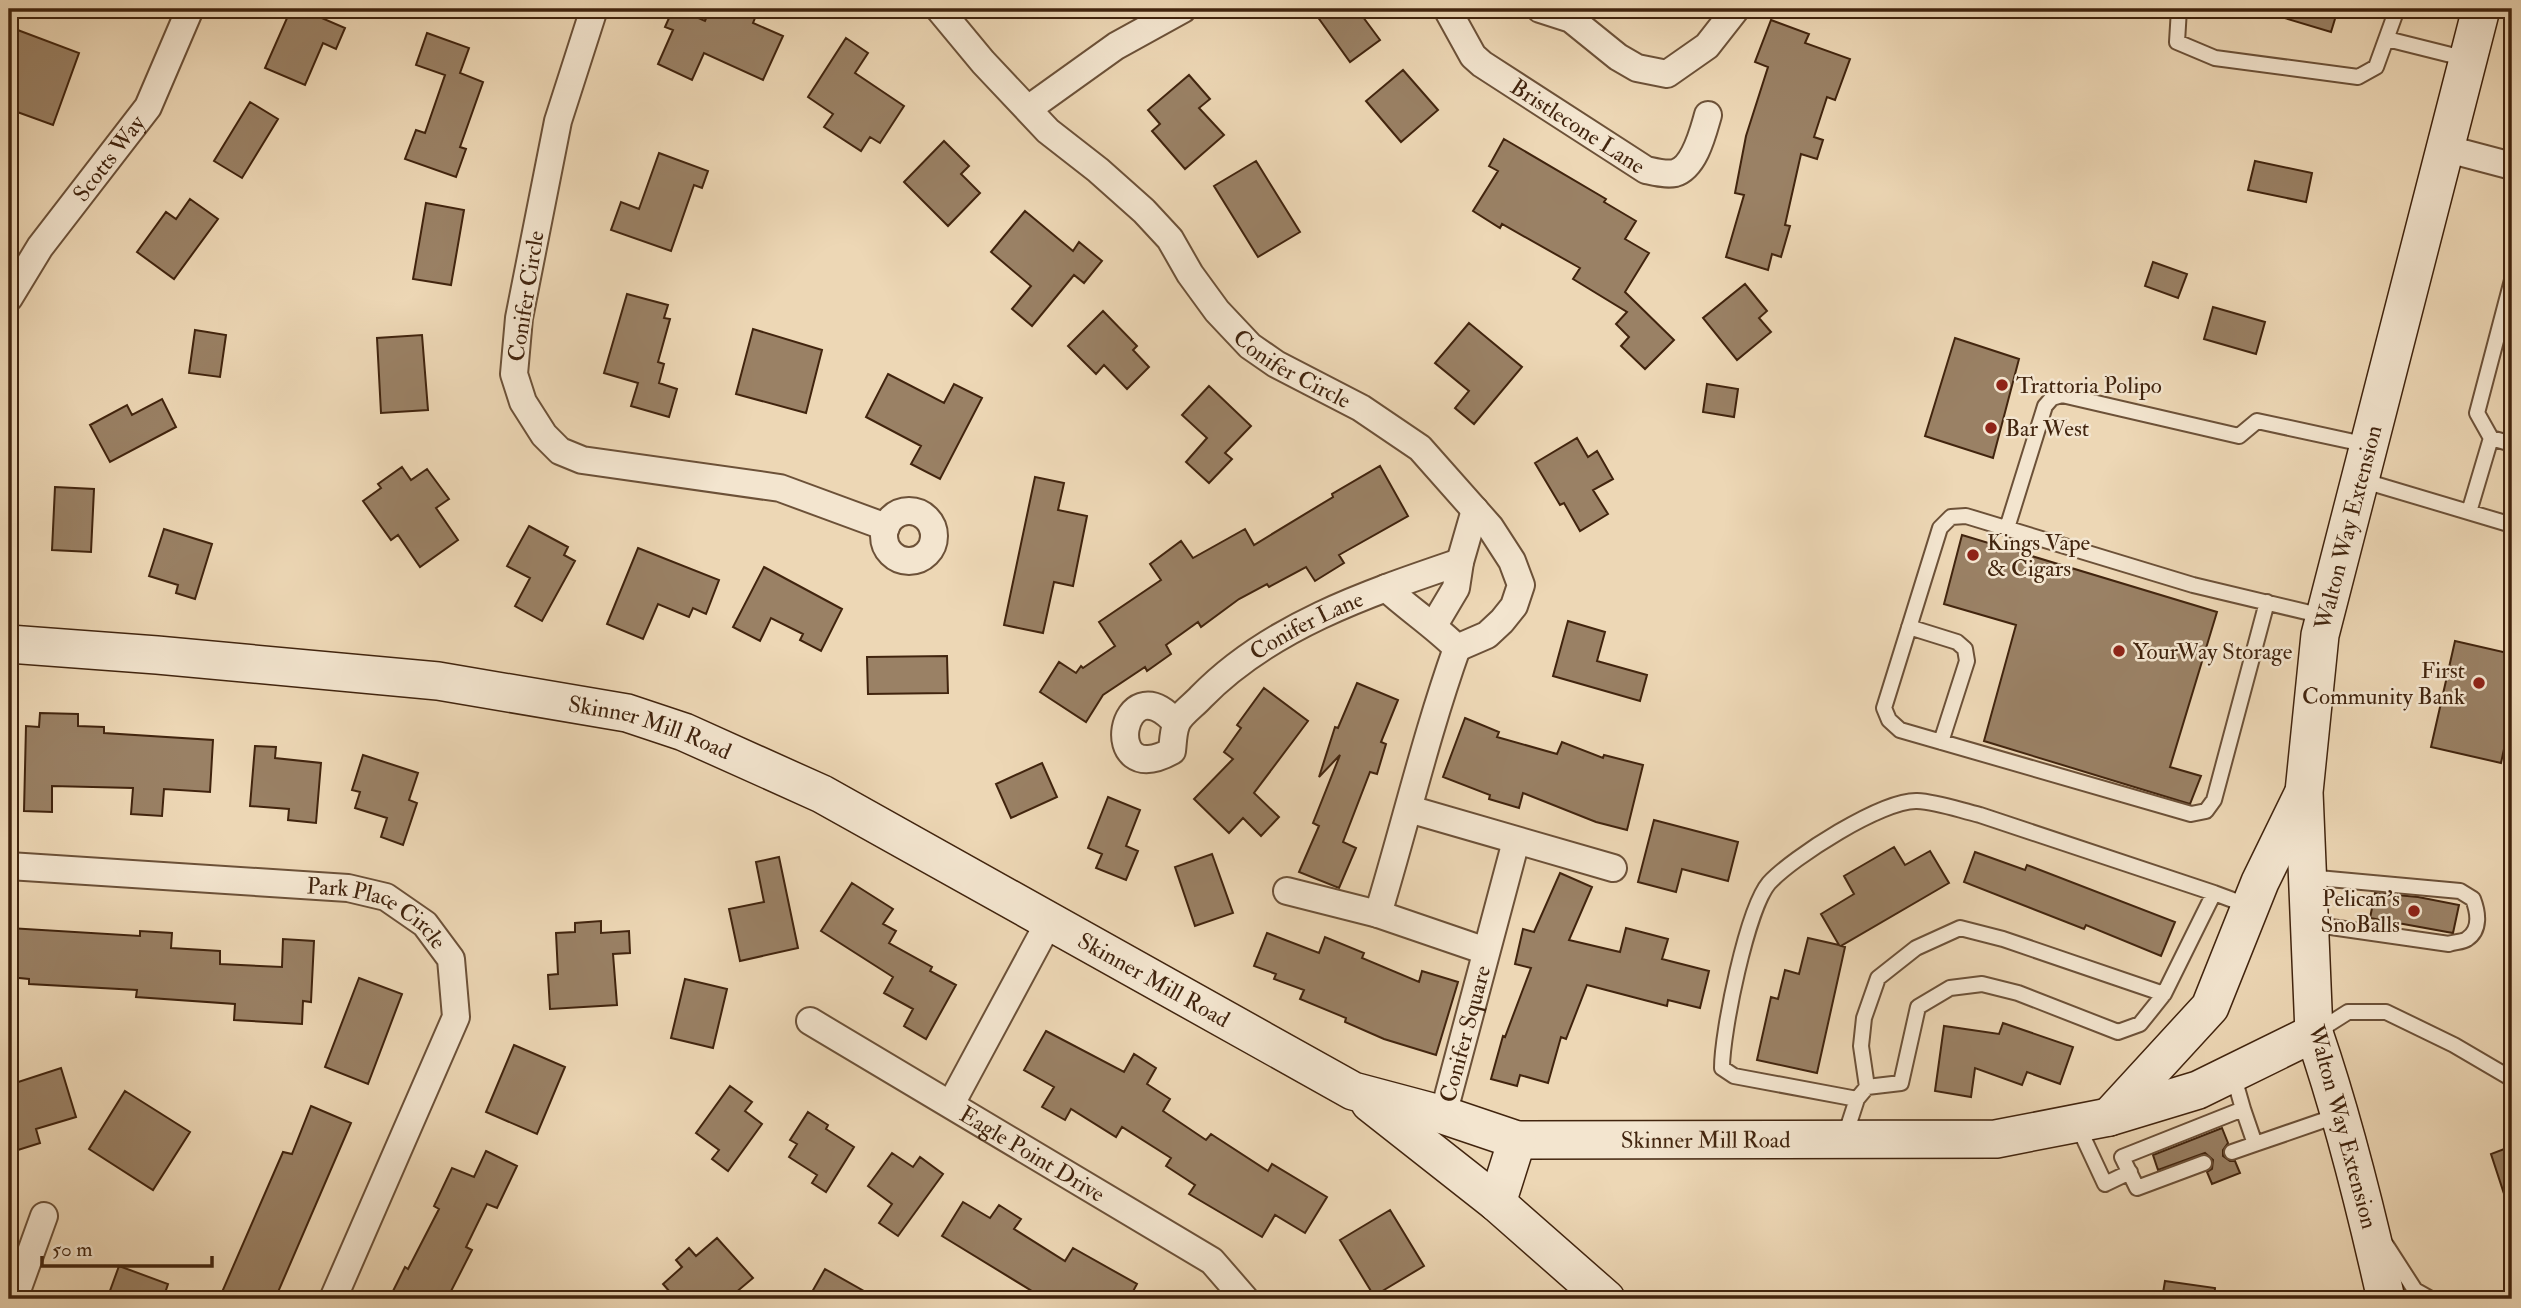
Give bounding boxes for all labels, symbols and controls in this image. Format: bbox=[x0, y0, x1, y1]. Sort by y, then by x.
street label: Bristlecone Lane bbox=[1505, 72, 1651, 180]
street label: Scotts Way bbox=[66, 108, 152, 207]
street label: Conifer Circle bbox=[501, 228, 551, 364]
street label: Conifer Circle bbox=[1227, 323, 1356, 415]
place label: Trattoria Polipo bbox=[2016, 371, 2162, 401]
marker: Trattoria Polipo bbox=[1994, 377, 2010, 393]
place label: Bar West bbox=[2005, 414, 2089, 443]
marker: Bar West bbox=[1983, 420, 1999, 436]
street label: Walton Way Extension bbox=[2307, 422, 2388, 633]
place label: Kings Vape & Cigars bbox=[1987, 528, 2091, 583]
marker: Kings Vape & Cigars bbox=[1965, 547, 1981, 563]
street label: Conifer Lane bbox=[1244, 584, 1368, 666]
place label: YourWay Storage bbox=[2133, 637, 2293, 666]
marker: YourWay Storage bbox=[2111, 643, 2127, 659]
place label: First Community Bank bbox=[2302, 656, 2465, 711]
marker: First Community Bank bbox=[2471, 675, 2487, 691]
street label: Skinner Mill Road bbox=[566, 689, 736, 766]
street label: Park Place Circle bbox=[306, 871, 453, 955]
place label: Pelican’s SnoBalls bbox=[2320, 884, 2400, 939]
marker: Pelican’s SnoBalls bbox=[2406, 903, 2422, 919]
street label: Skinner Mill Road bbox=[1073, 926, 1235, 1034]
street label: Conifer Square bbox=[1433, 962, 1497, 1106]
street label: Walton Way Extension bbox=[2302, 1021, 2384, 1232]
street label: Eagle Point Drive bbox=[954, 1099, 1111, 1209]
street label: Skinner Mill Road bbox=[1621, 1125, 1791, 1154]
scale bar bbox=[42, 1224, 212, 1268]
text: 50 m bbox=[52, 1236, 93, 1263]

